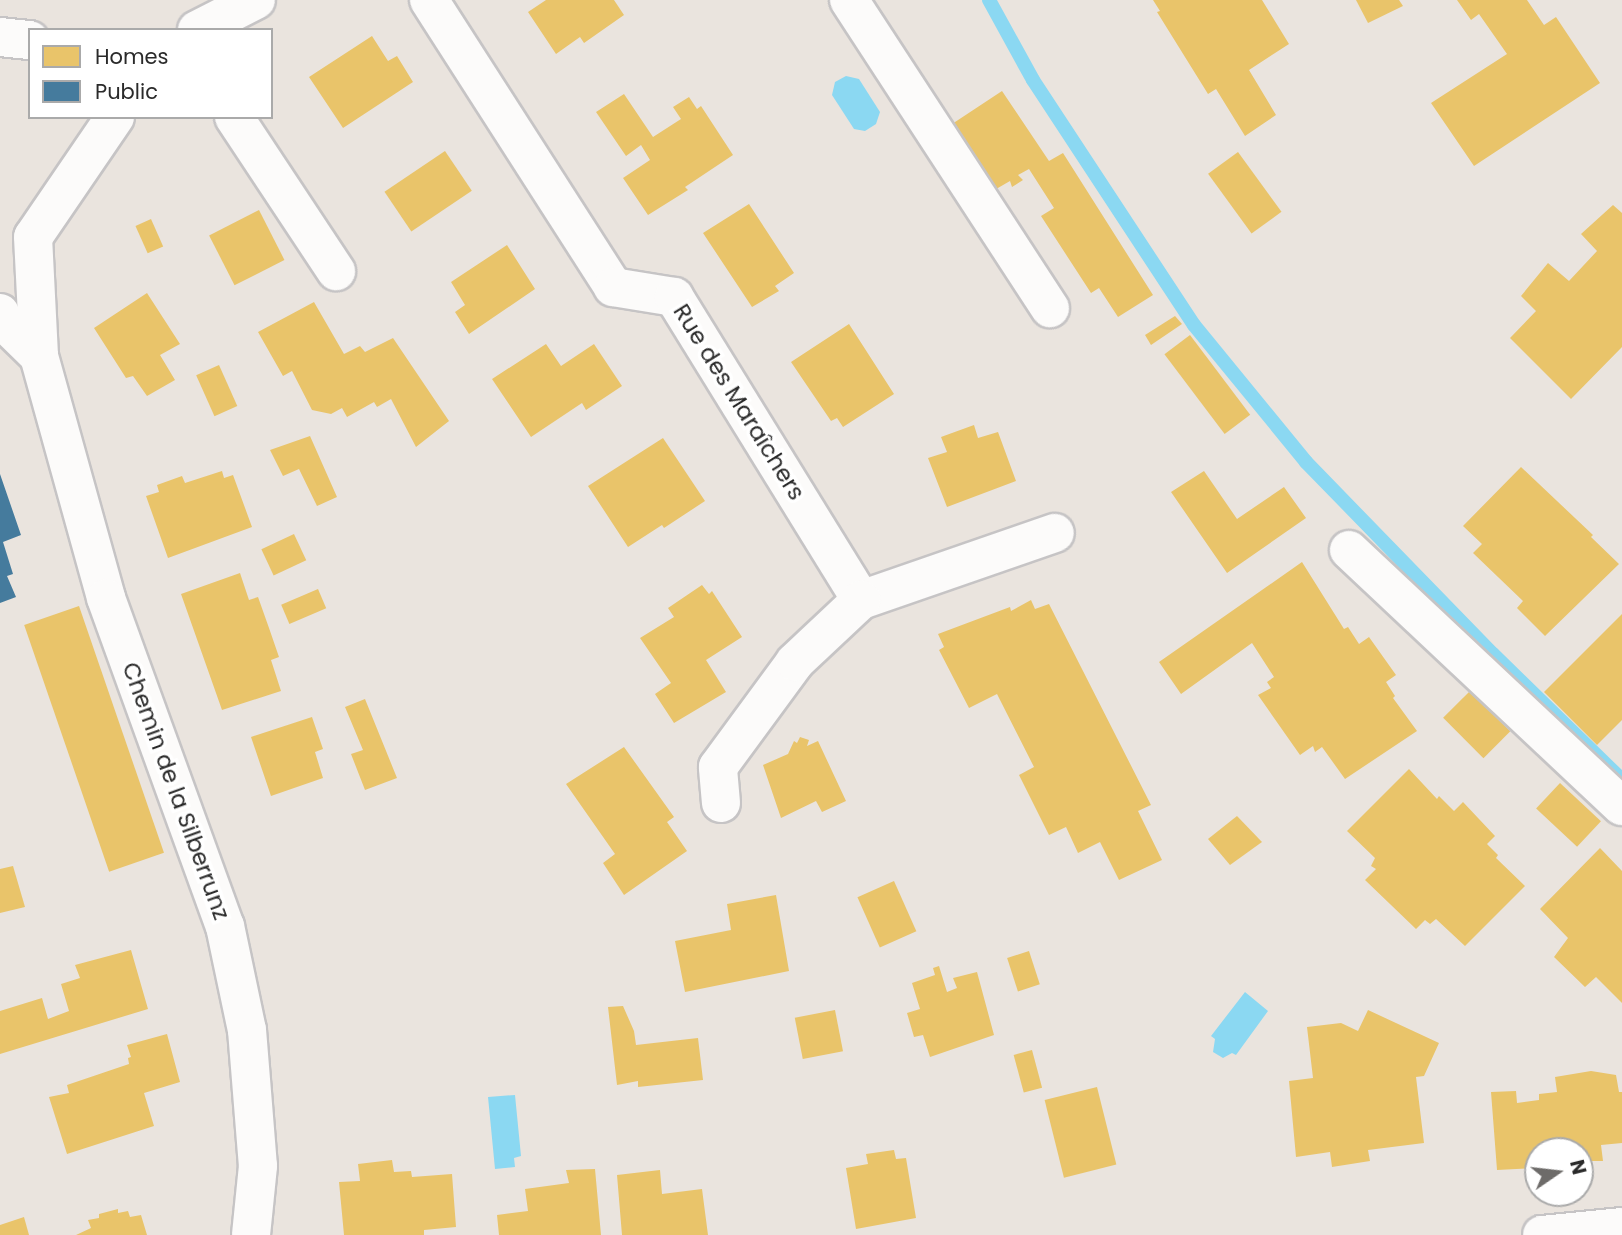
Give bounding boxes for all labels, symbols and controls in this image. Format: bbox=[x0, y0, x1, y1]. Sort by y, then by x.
legend bbox=[28, 28, 273, 119]
text: Homes bbox=[95, 42, 169, 71]
text: Public bbox=[95, 77, 158, 106]
street label: Rue des Maraîchers bbox=[667, 299, 811, 505]
street label: Chemin de la Silberrunz bbox=[117, 659, 235, 923]
north arrow bbox=[1524, 1137, 1594, 1207]
text: N bbox=[1563, 1157, 1593, 1177]

